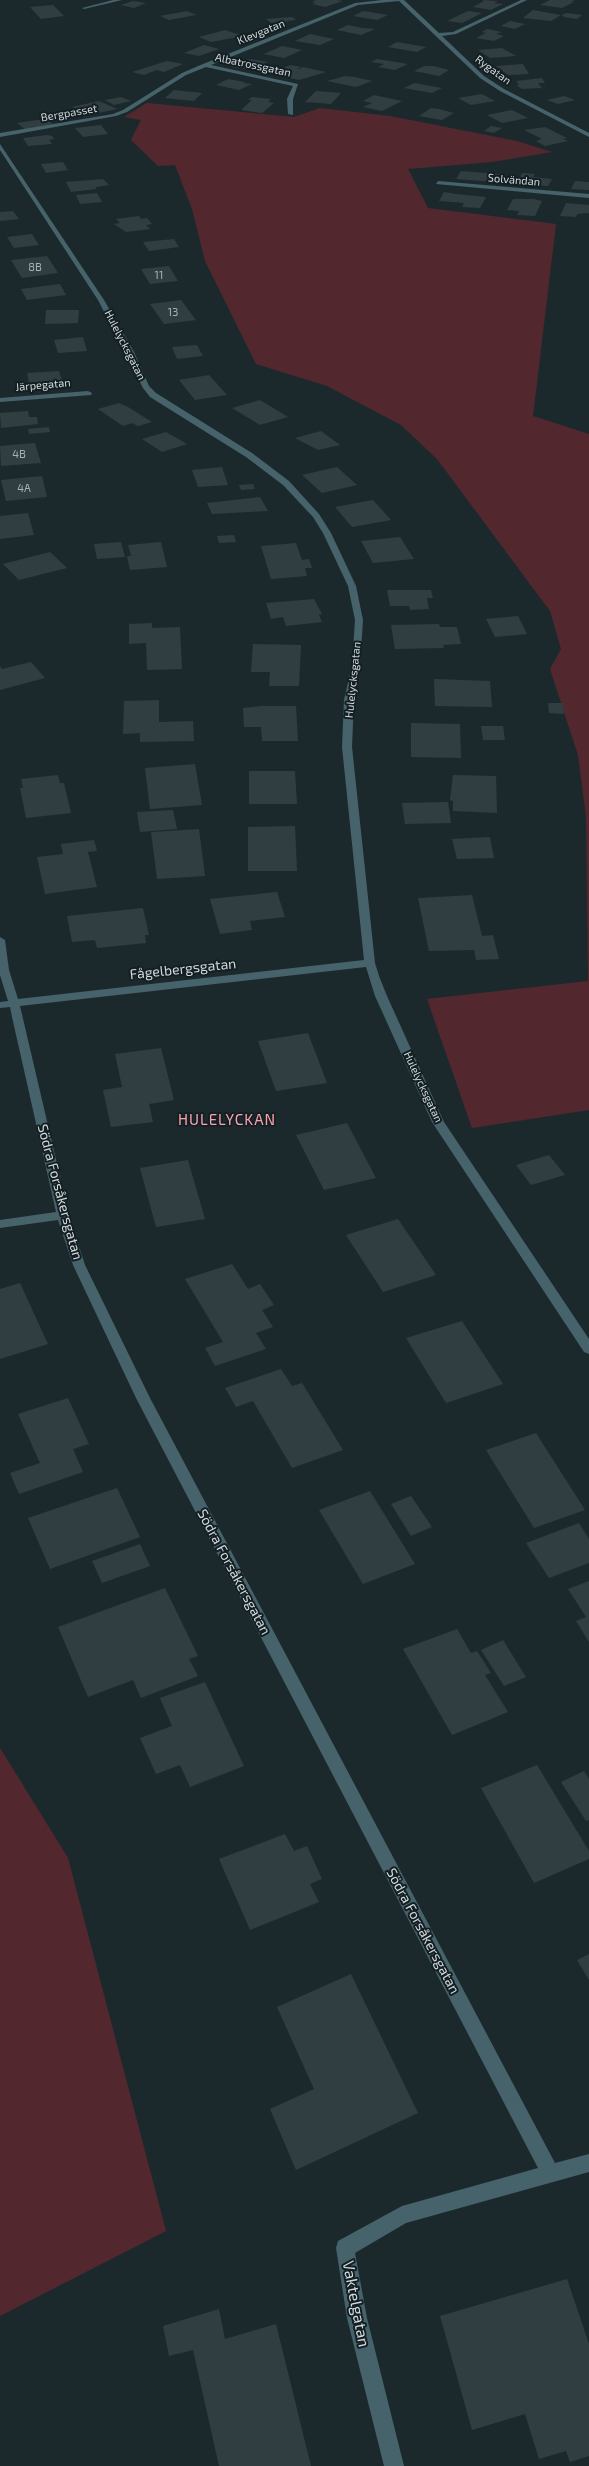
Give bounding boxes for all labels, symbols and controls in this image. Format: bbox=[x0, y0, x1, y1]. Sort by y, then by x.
street label: Klevgatan bbox=[235, 16, 287, 48]
street label: Albatrossgatan bbox=[214, 51, 292, 79]
street label: Rygatan bbox=[472, 53, 514, 87]
street label: Bergpasset bbox=[40, 102, 98, 124]
street label: Solvändan bbox=[487, 171, 541, 189]
house number: 8B bbox=[28, 260, 42, 274]
house number: 11 bbox=[155, 268, 163, 282]
house number: 13 bbox=[168, 305, 178, 319]
street label: Hulelycksgatan bbox=[102, 308, 148, 382]
street label: Järpegatan bbox=[15, 376, 71, 394]
house number: 4B bbox=[12, 447, 26, 461]
house number: 4A bbox=[17, 481, 31, 495]
street label: Hulelycksgatan bbox=[342, 641, 364, 719]
street label: Fågelbergsgatan bbox=[129, 955, 237, 983]
street label: Hulelycksgatan bbox=[401, 1049, 445, 1125]
district label: HULELYCKAN bbox=[177, 1111, 277, 1129]
street label: Södra Forsåkersgatan bbox=[34, 1122, 86, 1262]
street label: Södra Forsåkersgatan bbox=[194, 1506, 274, 1638]
street label: Södra Forsåkersgatan bbox=[383, 1865, 463, 1997]
street label: Vaktelgatan bbox=[338, 2259, 374, 2349]

